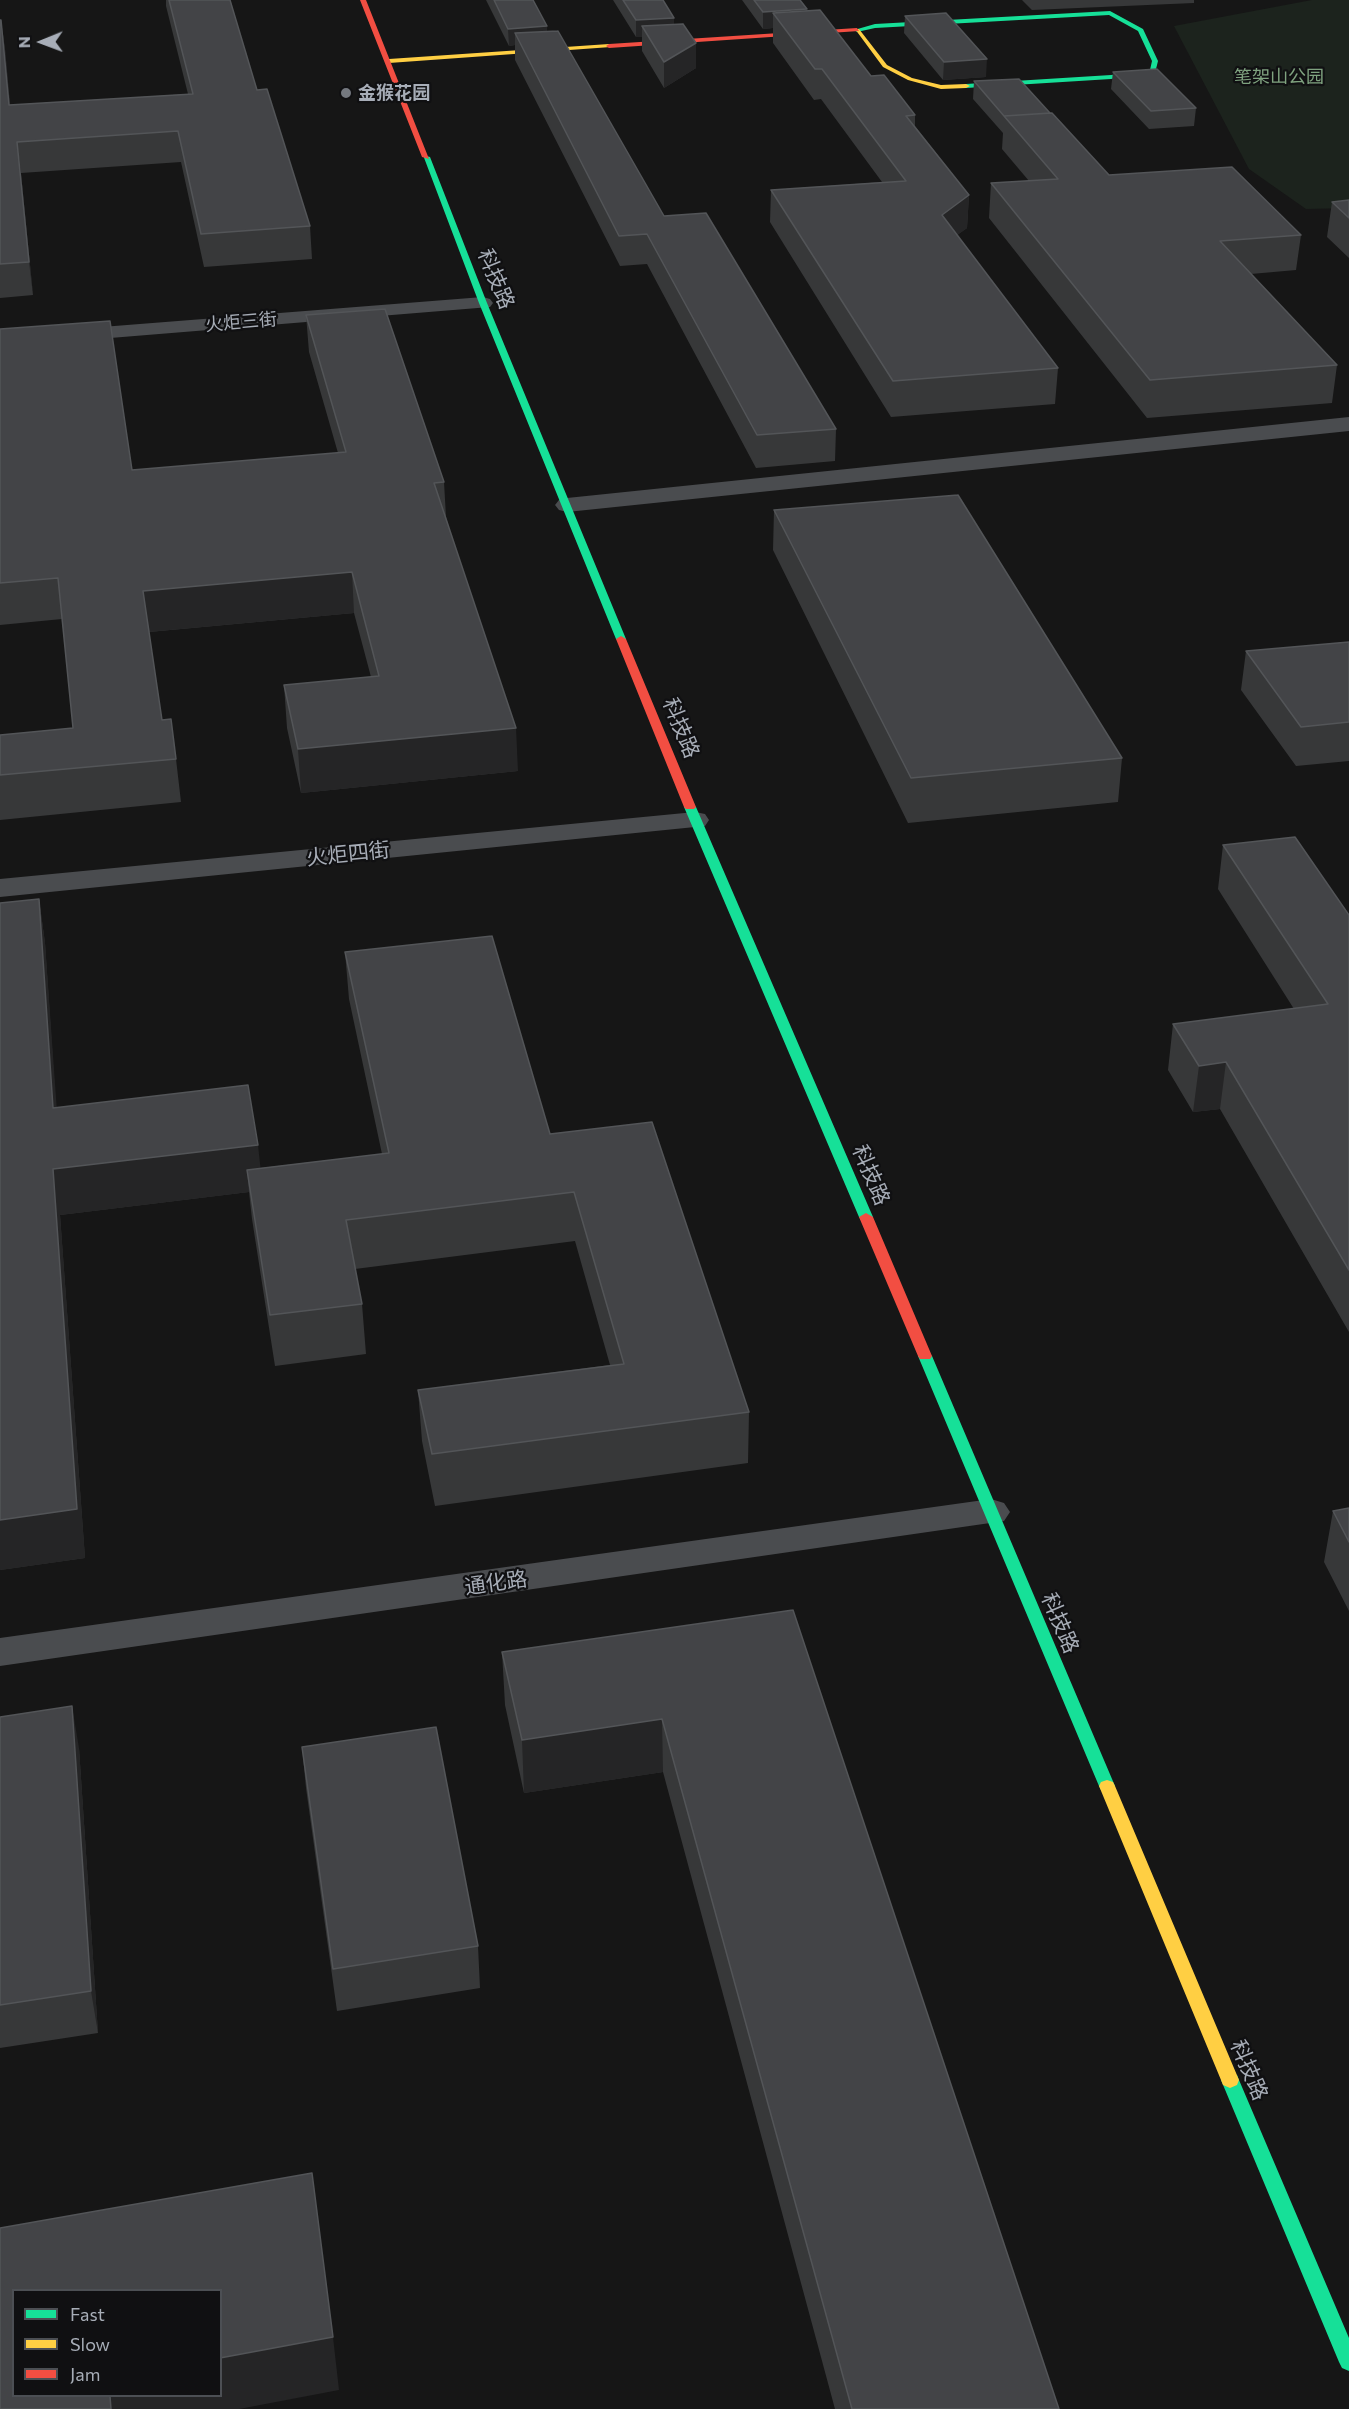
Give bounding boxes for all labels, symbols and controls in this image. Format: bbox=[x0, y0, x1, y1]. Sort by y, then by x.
north arrow bbox=[12, 12, 72, 72]
text: N bbox=[14, 36, 33, 48]
park label: 笔架山公园 bbox=[1234, 66, 1324, 88]
place label: 金猴花园 bbox=[358, 82, 430, 104]
marker: 金猴花园 bbox=[339, 86, 353, 100]
street label: 科技路 bbox=[473, 245, 519, 313]
street label: 火炬三街 bbox=[204, 308, 278, 336]
street label: 科技路 bbox=[658, 694, 704, 762]
street label: 火炬四街 bbox=[305, 837, 391, 871]
street label: 科技路 bbox=[847, 1141, 895, 1209]
street label: 通化路 bbox=[463, 1566, 529, 1600]
street label: 科技路 bbox=[1036, 1589, 1084, 1657]
street label: 科技路 bbox=[1225, 2036, 1273, 2104]
legend bbox=[12, 2289, 222, 2397]
text: Fast bbox=[70, 2303, 105, 2325]
text: Slow bbox=[70, 2333, 110, 2355]
text: Jam bbox=[70, 2363, 100, 2385]

